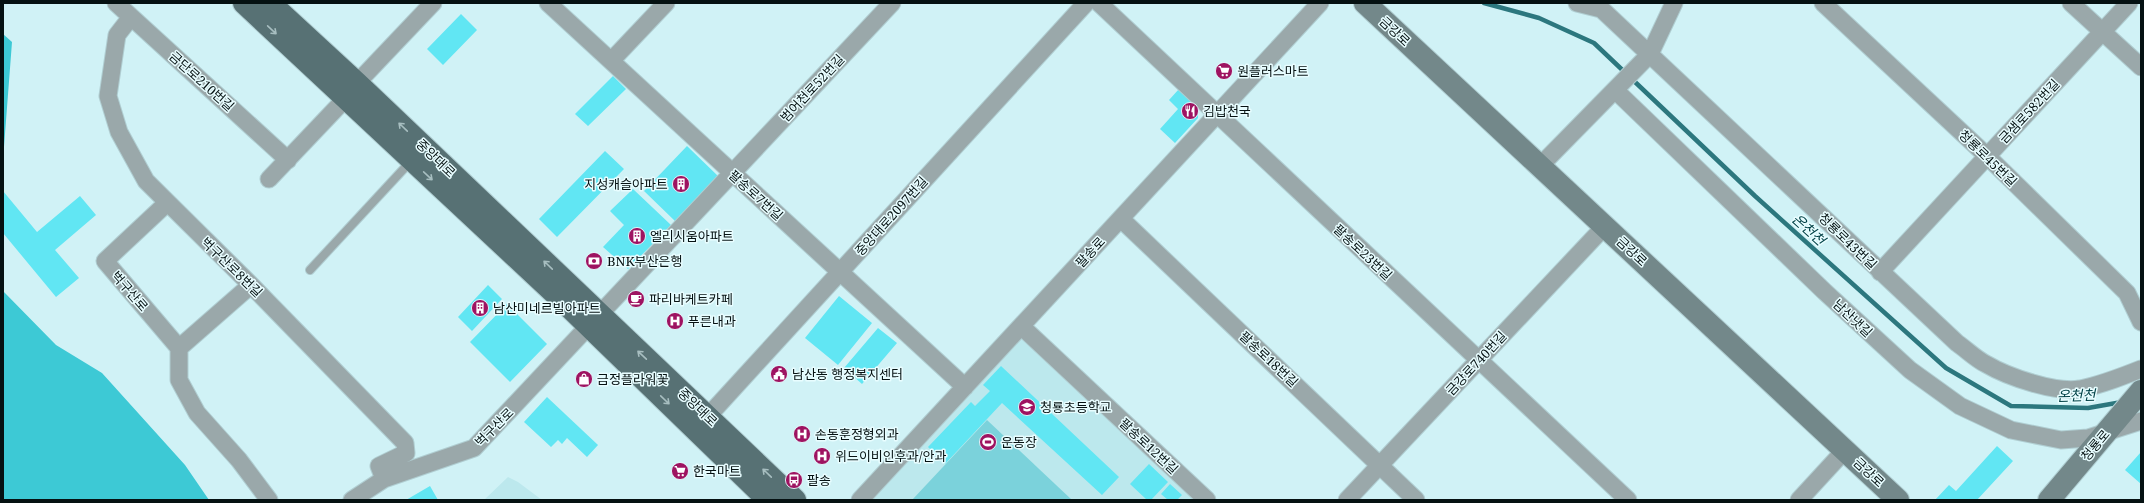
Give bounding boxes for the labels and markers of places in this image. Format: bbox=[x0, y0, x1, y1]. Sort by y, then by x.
supermarket icon: 원플러스마트 bbox=[1214, 61, 1234, 81]
place label: 원플러스마트 bbox=[1237, 62, 1309, 80]
restaurant icon: 김밥천국 bbox=[1180, 101, 1200, 121]
place label: 김밥천국 bbox=[1203, 102, 1251, 120]
building icon: 지성캐슬아파트 bbox=[671, 174, 691, 194]
place label: 지성캐슬아파트 bbox=[584, 175, 668, 193]
building icon: 엘리시움아파트 bbox=[627, 226, 647, 246]
place label: 엘리시움아파트 bbox=[650, 227, 734, 245]
bank icon: BNK부산은행 bbox=[584, 251, 604, 271]
place label: BNK부산은행 bbox=[607, 252, 682, 270]
cafe icon: 파리바케트카페 bbox=[626, 289, 646, 309]
place label: 파리바케트카페 bbox=[649, 290, 733, 308]
building icon: 남산미네르빌아파트 bbox=[470, 298, 490, 318]
place label: 남산미네르빌아파트 bbox=[493, 299, 601, 317]
hospital icon: 푸른내과 bbox=[665, 311, 685, 331]
place label: 푸른내과 bbox=[688, 312, 736, 330]
public building icon: 남산동 행정복지센터 bbox=[769, 364, 789, 384]
place label: 남산동 행정복지센터 bbox=[792, 365, 903, 383]
shop icon: 금정플라워꽃 bbox=[574, 369, 594, 389]
place label: 금정플라워꽃 bbox=[597, 370, 669, 388]
school or university icon: 청룡초등학교 bbox=[1017, 397, 1037, 417]
place label: 청룡초등학교 bbox=[1040, 398, 1112, 416]
hospital icon: 손동훈정형외과 bbox=[792, 424, 812, 444]
place label: 손동훈정형외과 bbox=[815, 425, 899, 443]
sports icon: 운동장 bbox=[978, 432, 998, 452]
place label: 운동장 bbox=[1001, 433, 1037, 451]
hospital icon: 위드이비인후과/안과 bbox=[812, 446, 832, 466]
place label: 위드이비인후과/안과 bbox=[835, 447, 946, 465]
supermarket icon: 한국마트 bbox=[670, 461, 690, 481]
place label: 한국마트 bbox=[693, 462, 741, 480]
bus stop icon: 팔송 bbox=[784, 470, 804, 490]
place label: 팔송 bbox=[807, 471, 831, 489]

